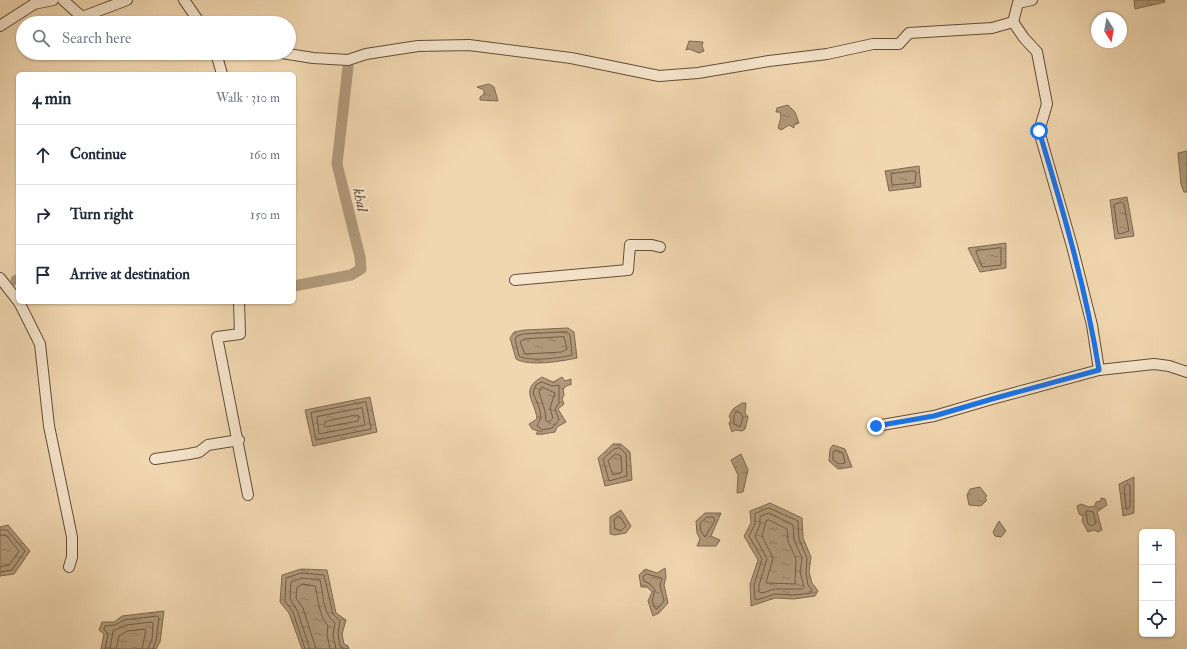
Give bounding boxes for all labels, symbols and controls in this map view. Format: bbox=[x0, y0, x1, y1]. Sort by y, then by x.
north arrow bbox=[1091, 12, 1127, 48]
search box bbox=[16, 16, 296, 60]
icon: search bbox=[30, 27, 52, 49]
text: Search here bbox=[62, 29, 131, 48]
text: 4 min bbox=[32, 88, 71, 109]
text: Walk · 310 m bbox=[216, 90, 280, 106]
route start bbox=[1030, 122, 1048, 140]
icon: ahead bbox=[32, 144, 54, 166]
text: Continue bbox=[70, 145, 126, 164]
text: 160 m bbox=[249, 147, 280, 163]
water label: khal bbox=[348, 185, 372, 215]
icon: right bbox=[32, 204, 54, 226]
text: Turn right bbox=[70, 205, 133, 224]
text: 150 m bbox=[250, 207, 280, 223]
icon: arrive bbox=[32, 264, 54, 286]
text: Arrive at destination bbox=[70, 265, 190, 284]
route end bbox=[867, 417, 885, 435]
map controls bbox=[1139, 529, 1175, 637]
button: + bbox=[1139, 529, 1175, 565]
button: − bbox=[1139, 565, 1175, 601]
button: locate bbox=[1139, 601, 1175, 637]

